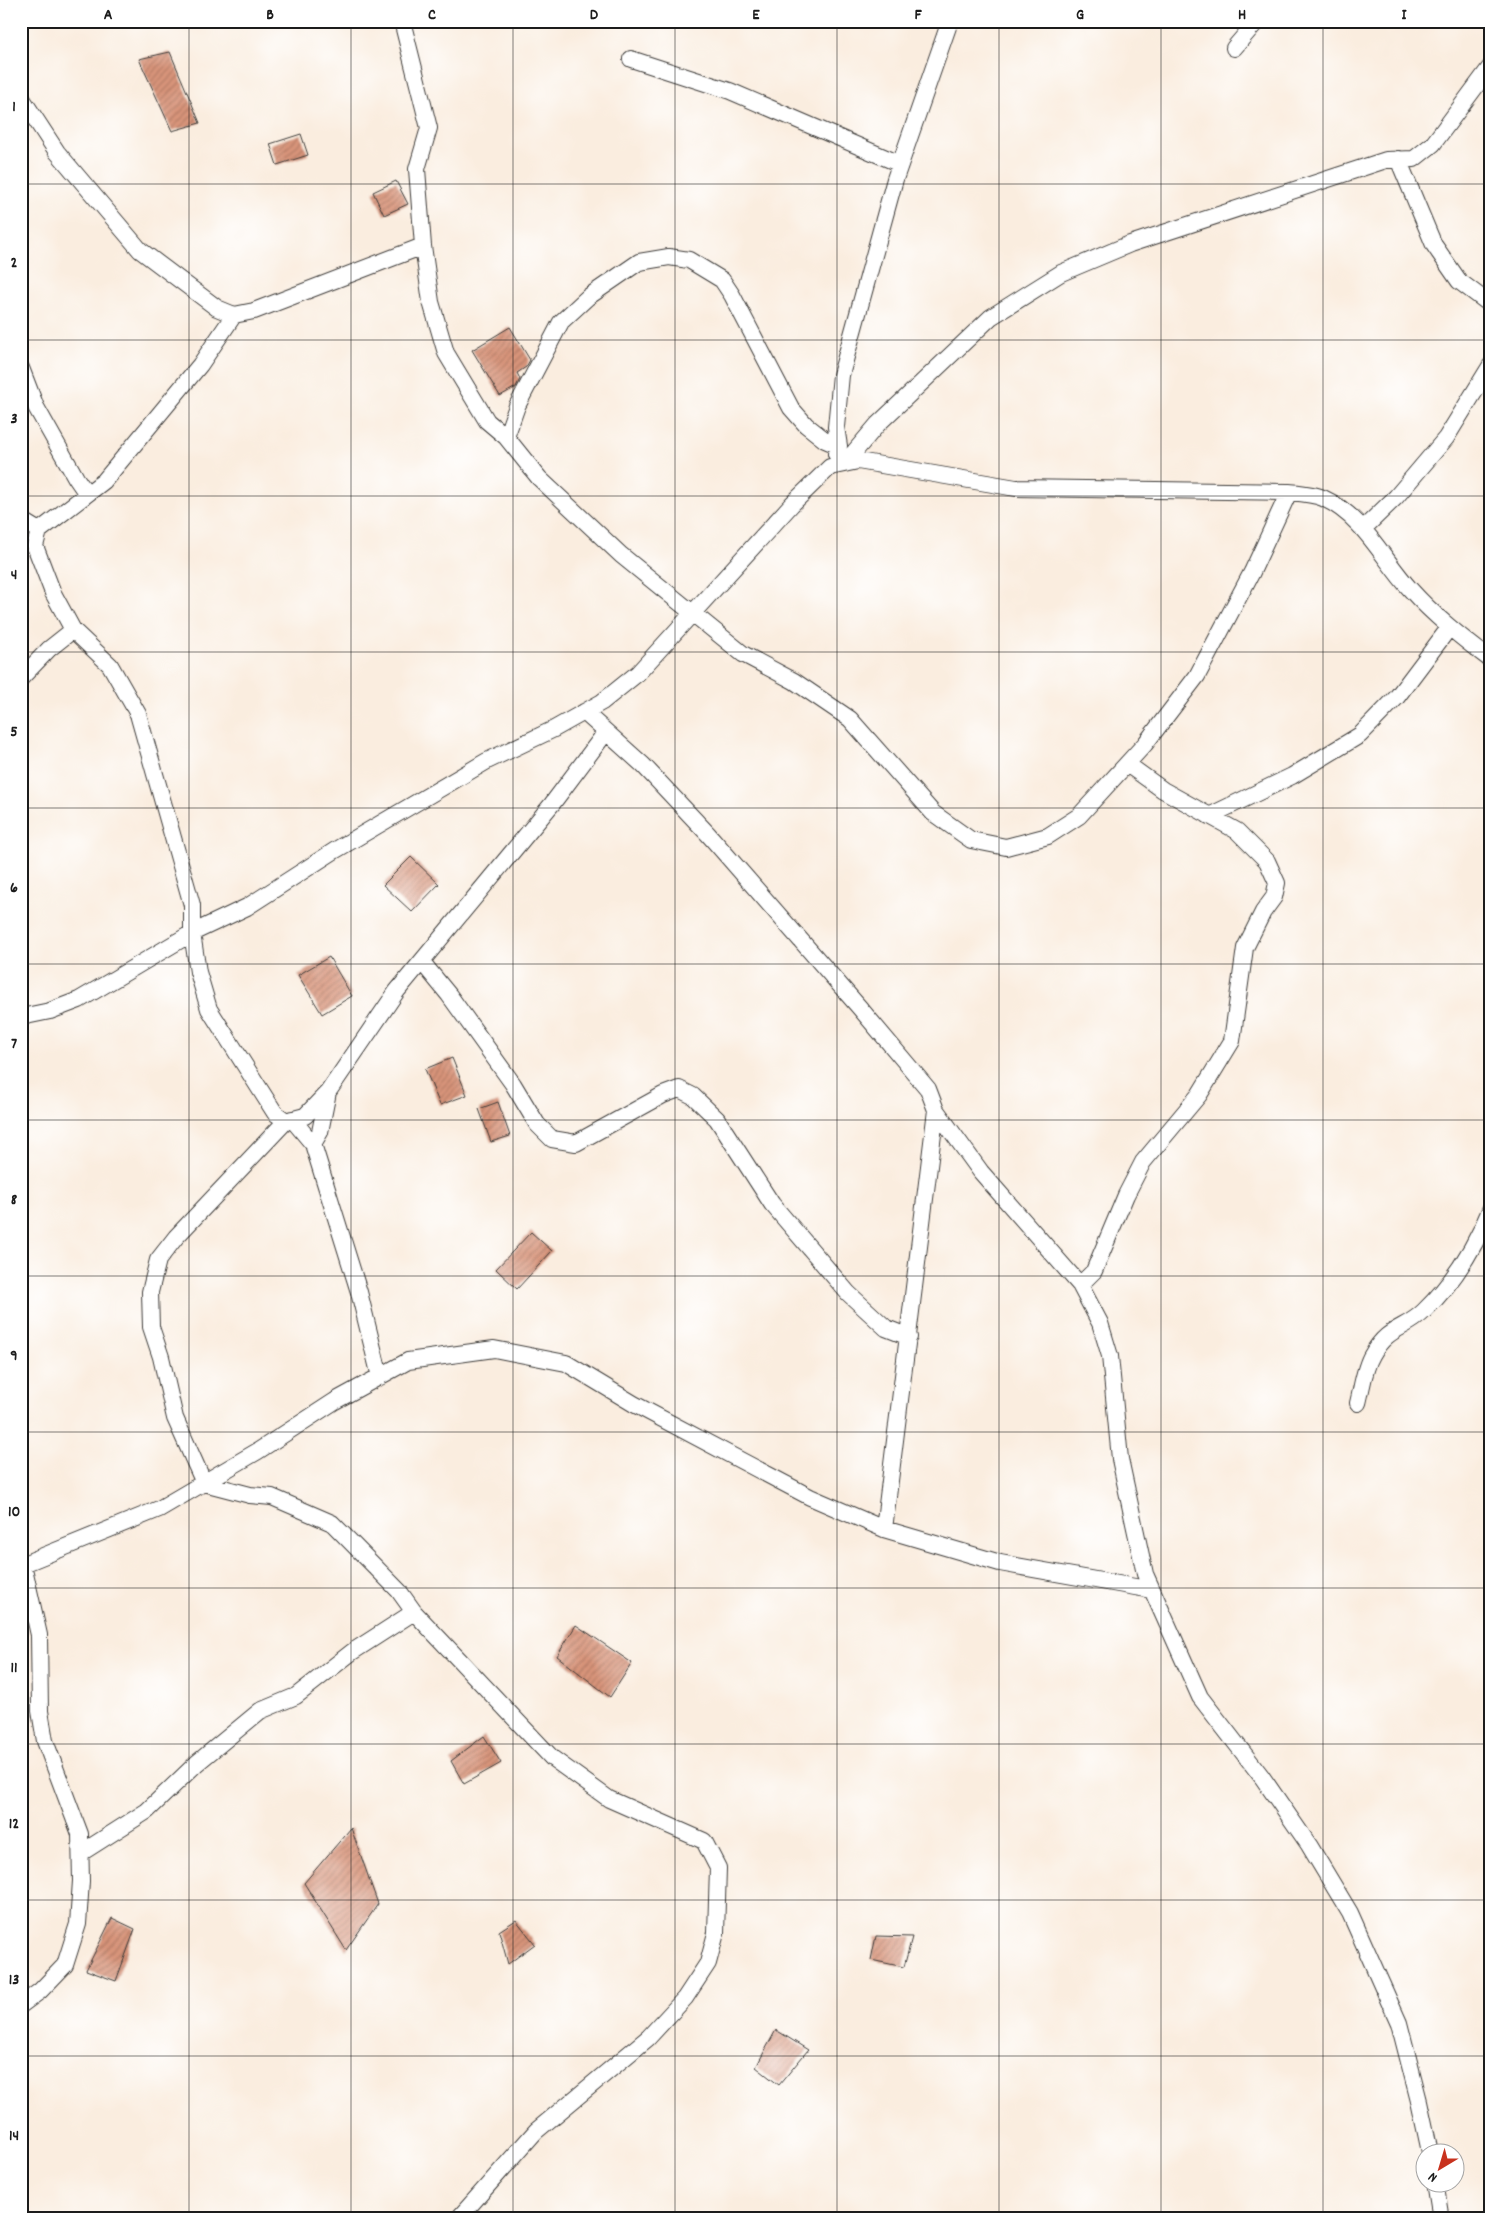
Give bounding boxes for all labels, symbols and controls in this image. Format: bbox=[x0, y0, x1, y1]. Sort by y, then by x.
text: A bbox=[104, 4, 113, 27]
text: B bbox=[266, 4, 274, 27]
text: C bbox=[428, 4, 436, 27]
text: D bbox=[590, 4, 599, 27]
text: E bbox=[752, 4, 760, 27]
text: F bbox=[914, 4, 922, 27]
text: G bbox=[1076, 4, 1084, 27]
text: H bbox=[1238, 4, 1246, 27]
text: I bbox=[1402, 4, 1408, 27]
text: 1 bbox=[12, 96, 16, 119]
text: 2 bbox=[11, 252, 18, 275]
text: 3 bbox=[10, 408, 18, 431]
text: 4 bbox=[11, 564, 17, 587]
text: 5 bbox=[10, 721, 18, 744]
text: 6 bbox=[10, 877, 18, 900]
text: 7 bbox=[11, 1033, 17, 1056]
text: 8 bbox=[11, 1189, 18, 1212]
text: 9 bbox=[10, 1345, 18, 1368]
text: 10 bbox=[8, 1501, 20, 1524]
text: 11 bbox=[10, 1657, 18, 1680]
text: 12 bbox=[9, 1813, 19, 1836]
text: 13 bbox=[9, 1969, 19, 1992]
text: 14 bbox=[9, 2125, 19, 2148]
north arrow bbox=[1414, 2142, 1464, 2192]
text: N bbox=[1424, 2167, 1442, 2187]

